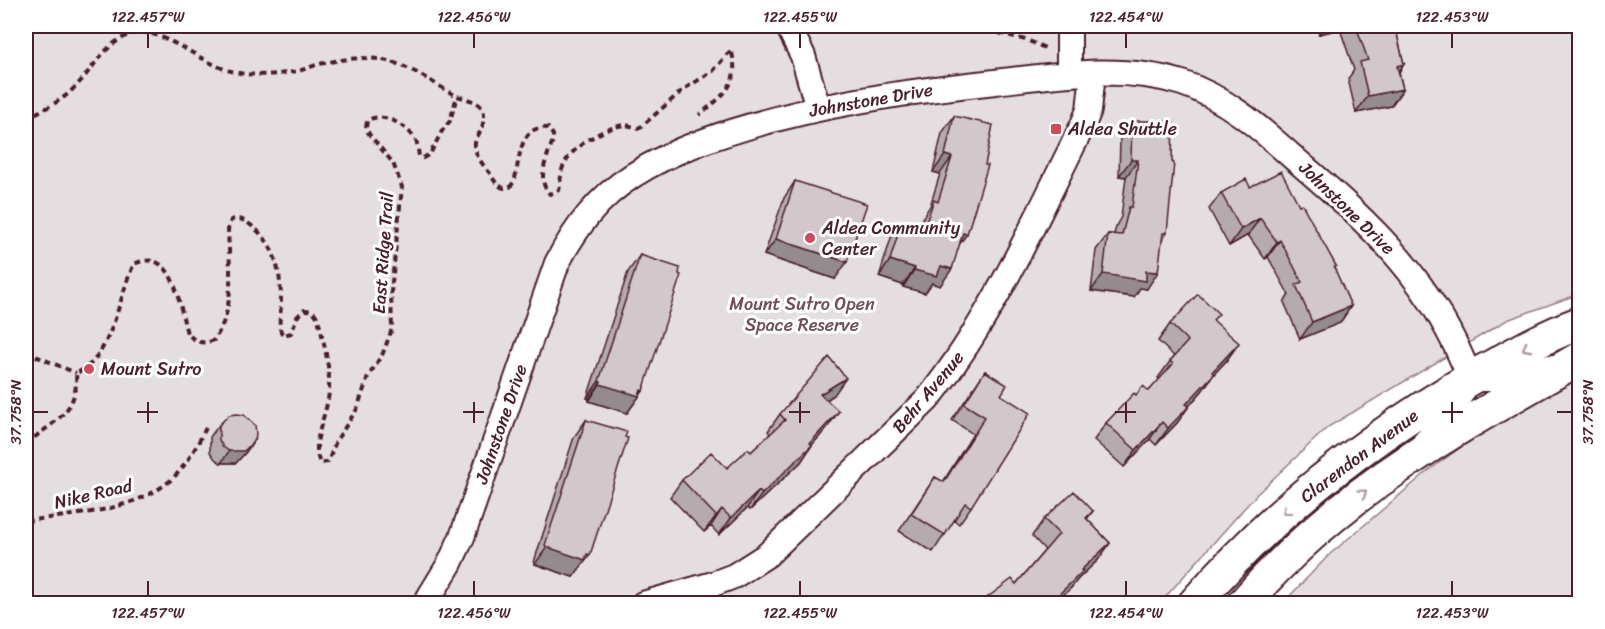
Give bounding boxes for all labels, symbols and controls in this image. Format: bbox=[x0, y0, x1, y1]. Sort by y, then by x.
text: 122.457°W bbox=[111, 4, 185, 30]
text: 122.456°W bbox=[437, 4, 511, 30]
text: 122.455°W bbox=[763, 4, 837, 30]
text: 122.454°W bbox=[1089, 4, 1164, 30]
text: 122.453°W bbox=[1415, 4, 1489, 30]
street label: Johnstone Drive bbox=[806, 73, 935, 127]
place label: Aldea Shuttle bbox=[1067, 113, 1177, 145]
marker: Aldea Shuttle bbox=[1049, 122, 1063, 136]
street label: Johnstone Drive bbox=[1290, 152, 1403, 263]
street label: East Ridge Trail bbox=[363, 190, 403, 315]
place label: Aldea Community Center bbox=[821, 212, 961, 265]
marker: Aldea Community Center bbox=[803, 231, 817, 245]
park label: Mount Sutro Open Space Reserve bbox=[729, 288, 875, 341]
one-way arrow bbox=[1522, 341, 1533, 352]
street label: Behr Avenue bbox=[884, 343, 972, 441]
place label: Mount Sutro bbox=[101, 353, 201, 385]
street label: Johnstone Drive bbox=[465, 360, 536, 489]
marker: Mount Sutro bbox=[82, 362, 96, 376]
text: 37.758°N bbox=[3, 379, 29, 444]
text: 37.758°N bbox=[1575, 379, 1601, 444]
street label: Clarendon Avenue bbox=[1293, 400, 1426, 512]
street label: Nike Road bbox=[51, 469, 137, 519]
one-way arrow bbox=[1356, 490, 1367, 501]
one-way arrow bbox=[1282, 504, 1293, 515]
text: 122.457°W bbox=[111, 600, 185, 626]
text: 122.456°W bbox=[437, 600, 511, 626]
text: 122.455°W bbox=[763, 600, 837, 626]
text: 122.454°W bbox=[1089, 600, 1164, 626]
text: 122.453°W bbox=[1415, 600, 1489, 626]

